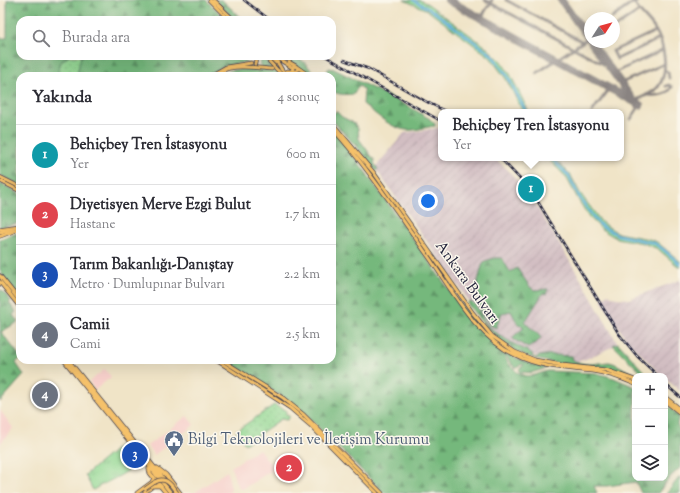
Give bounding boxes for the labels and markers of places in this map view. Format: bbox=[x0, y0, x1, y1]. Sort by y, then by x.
pin: 1 bbox=[518, 174, 544, 204]
pin: 4 bbox=[32, 380, 58, 410]
public building icon: Bilgi Teknolojileri ve İletişim Kurumu bbox=[163, 429, 185, 457]
place label: Bilgi Teknolojileri ve İletişim Kurumu bbox=[188, 429, 429, 451]
pin: 3 bbox=[122, 440, 148, 470]
pin: 2 bbox=[276, 453, 302, 483]

